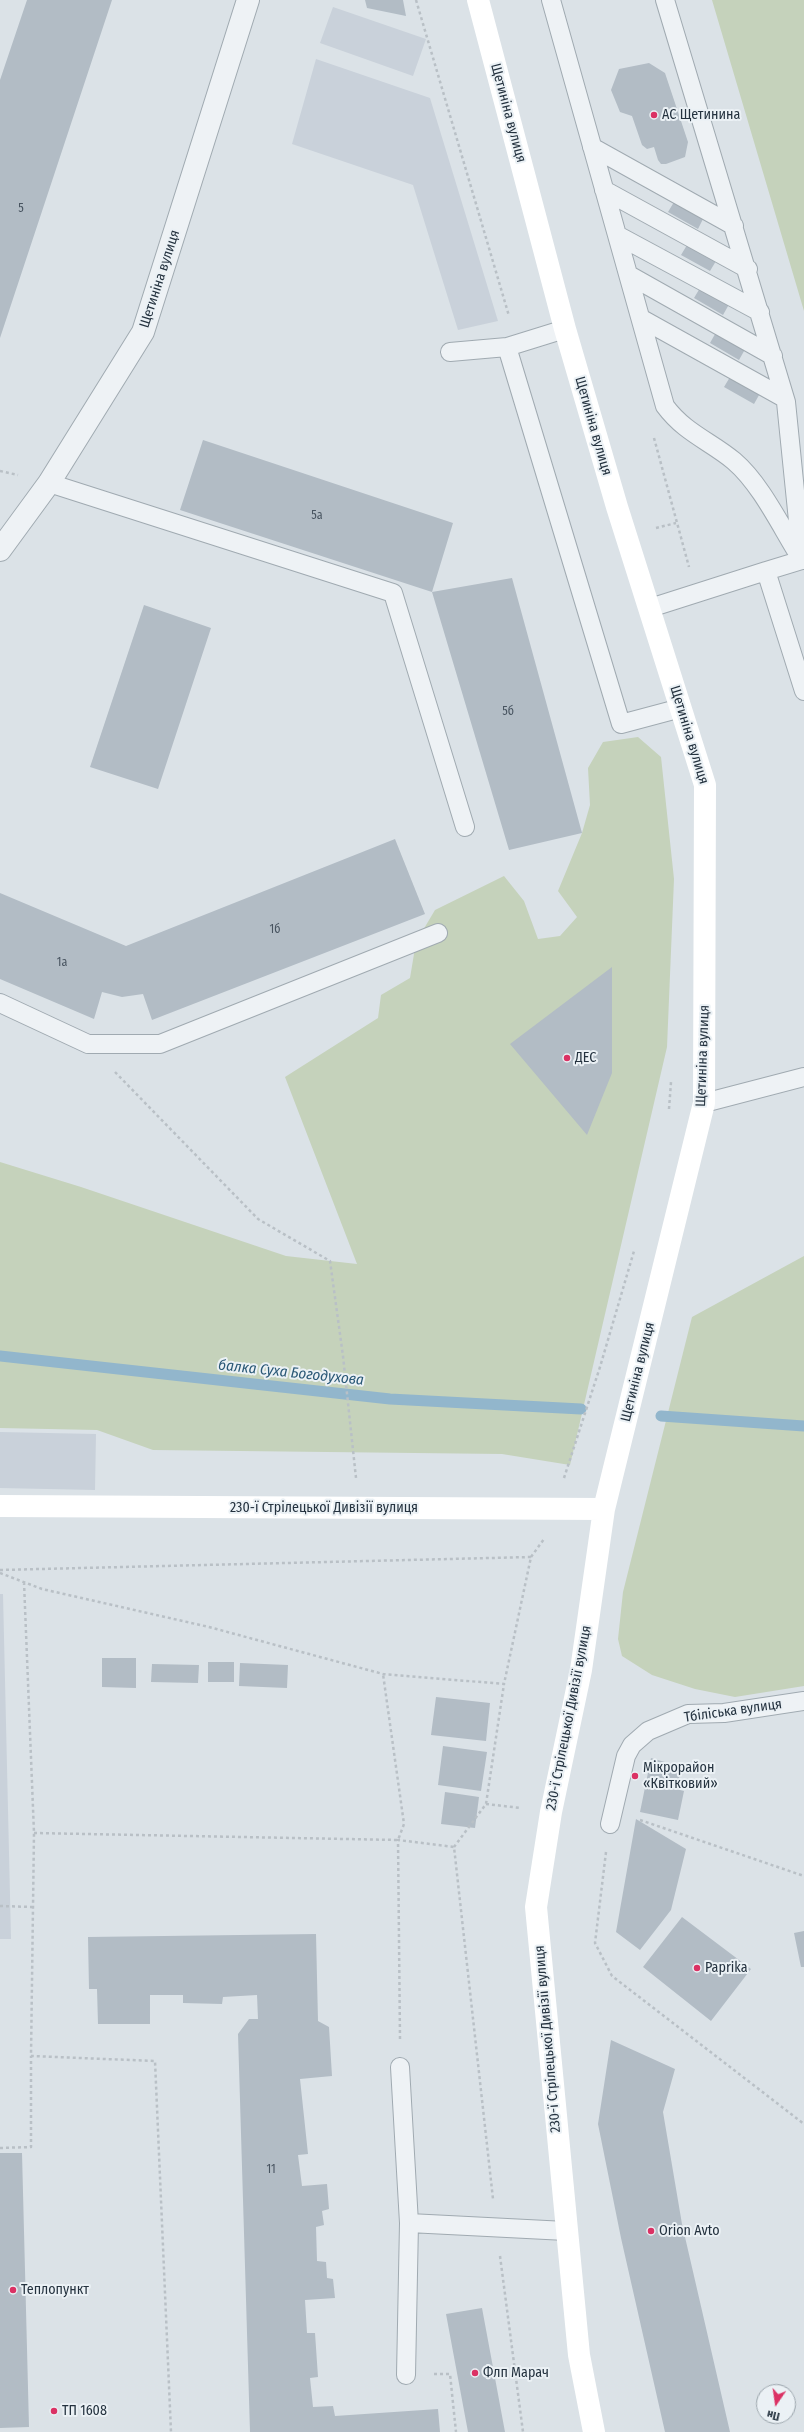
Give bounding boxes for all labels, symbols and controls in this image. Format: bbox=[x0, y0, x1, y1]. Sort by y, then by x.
street label: Щетиніна вулиця bbox=[487, 62, 529, 164]
place label: АС Щетинина bbox=[662, 107, 740, 123]
marker: АС Щетинина bbox=[649, 110, 659, 120]
house number: 5 bbox=[18, 202, 24, 216]
street label: Щетиніна вулиця bbox=[136, 228, 184, 330]
street label: Щетиніна вулиця bbox=[571, 375, 615, 477]
house number: 5а bbox=[311, 509, 323, 523]
street label: Щетиніна вулиця bbox=[666, 684, 712, 786]
house number: 5б bbox=[502, 705, 514, 719]
house number: 1б bbox=[270, 923, 280, 937]
house number: 1а bbox=[57, 956, 67, 970]
street label: Щетиніна вулиця bbox=[693, 1005, 713, 1107]
place label: ДЕС bbox=[575, 1050, 596, 1066]
marker: ДЕС bbox=[562, 1053, 572, 1063]
street label: Щетиніна вулиця bbox=[618, 1320, 658, 1424]
water label: балка Суха Богодухова bbox=[217, 1356, 365, 1390]
street label: 230-ї Стрілецької Дивізії вулиця bbox=[230, 1500, 418, 1516]
street label: 230-ї Стрілецької Дивізії вулиця bbox=[543, 1624, 595, 1812]
street label: Тбіліська вулиця bbox=[683, 1696, 783, 1726]
place label: Мікрорайон «Квітковий» bbox=[643, 1760, 718, 1792]
marker: Мікрорайон «Квітковий» bbox=[630, 1771, 640, 1781]
street label: 230-ї Стрілецької Дивізії вулиця bbox=[531, 1945, 565, 2133]
place label: Paprika bbox=[705, 1960, 747, 1976]
marker: Paprika bbox=[692, 1963, 702, 1973]
house number: 11 bbox=[266, 2163, 276, 2177]
place label: Orion Avto bbox=[659, 2223, 720, 2239]
marker: Orion Avto bbox=[646, 2226, 656, 2236]
place label: Теплопункт bbox=[21, 2282, 89, 2298]
marker: Теплопункт bbox=[8, 2285, 18, 2295]
place label: Флп Марач bbox=[483, 2365, 549, 2381]
marker: Флп Марач bbox=[470, 2368, 480, 2378]
north arrow bbox=[756, 2384, 796, 2424]
place label: ТП 1608 bbox=[62, 2403, 107, 2419]
marker: ТП 1608 bbox=[49, 2406, 59, 2416]
text: Пн bbox=[766, 2407, 781, 2423]

